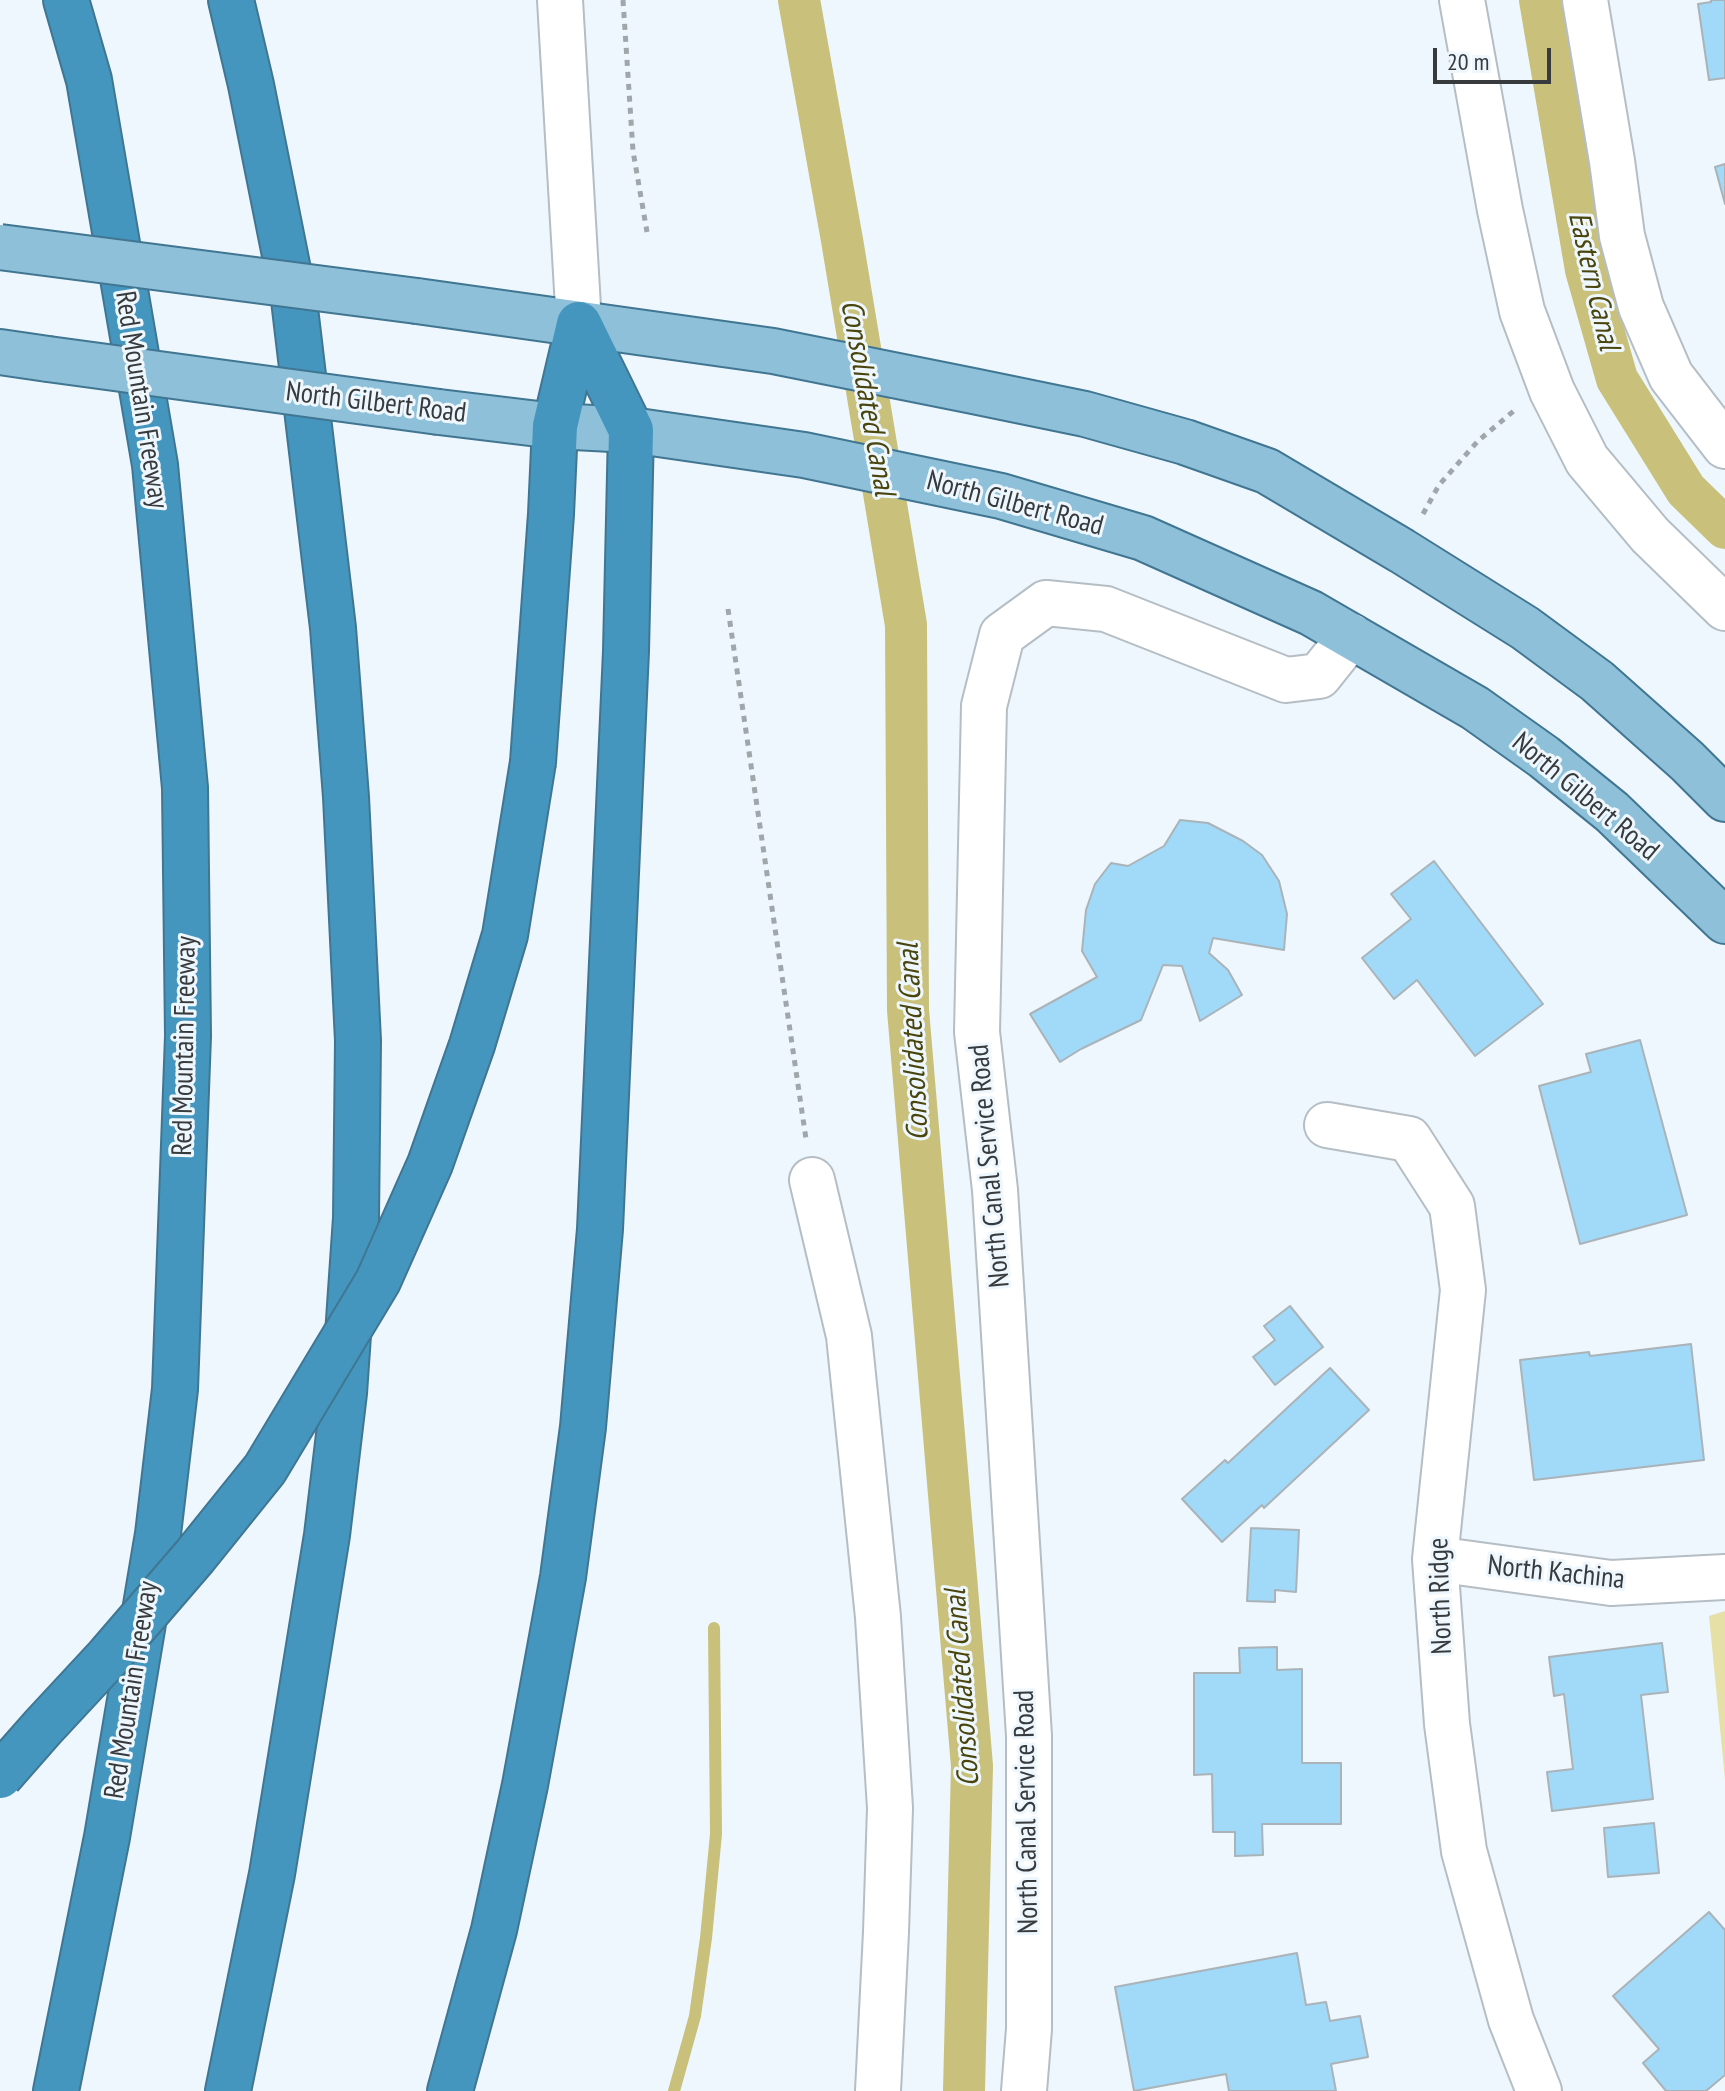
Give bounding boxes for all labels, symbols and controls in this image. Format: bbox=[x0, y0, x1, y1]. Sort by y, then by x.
scale bar bbox=[1437, 32, 1555, 82]
text: 20 m bbox=[1447, 46, 1489, 77]
water label: Eastern Canal bbox=[1560, 208, 1626, 354]
street label: Red Mountain Freeway bbox=[107, 289, 175, 511]
water label: Consolidated Canal bbox=[832, 297, 902, 499]
street label: North Gilbert Road bbox=[284, 375, 468, 431]
street label: North Gilbert Road bbox=[923, 464, 1107, 544]
street label: North Gilbert Road bbox=[1505, 726, 1665, 868]
street label: Red Mountain Freeway bbox=[166, 936, 204, 1156]
water label: Consolidated Canal bbox=[891, 942, 937, 1142]
street label: North Canal Service Road bbox=[963, 1043, 1017, 1289]
street label: North Ridge bbox=[1422, 1537, 1460, 1655]
street label: North Kachina bbox=[1486, 1549, 1626, 1597]
street label: Red Mountain Freeway bbox=[98, 1579, 166, 1801]
water label: Consolidated Canal bbox=[938, 1588, 988, 1788]
street label: North Canal Service Road bbox=[1008, 1690, 1046, 1934]

